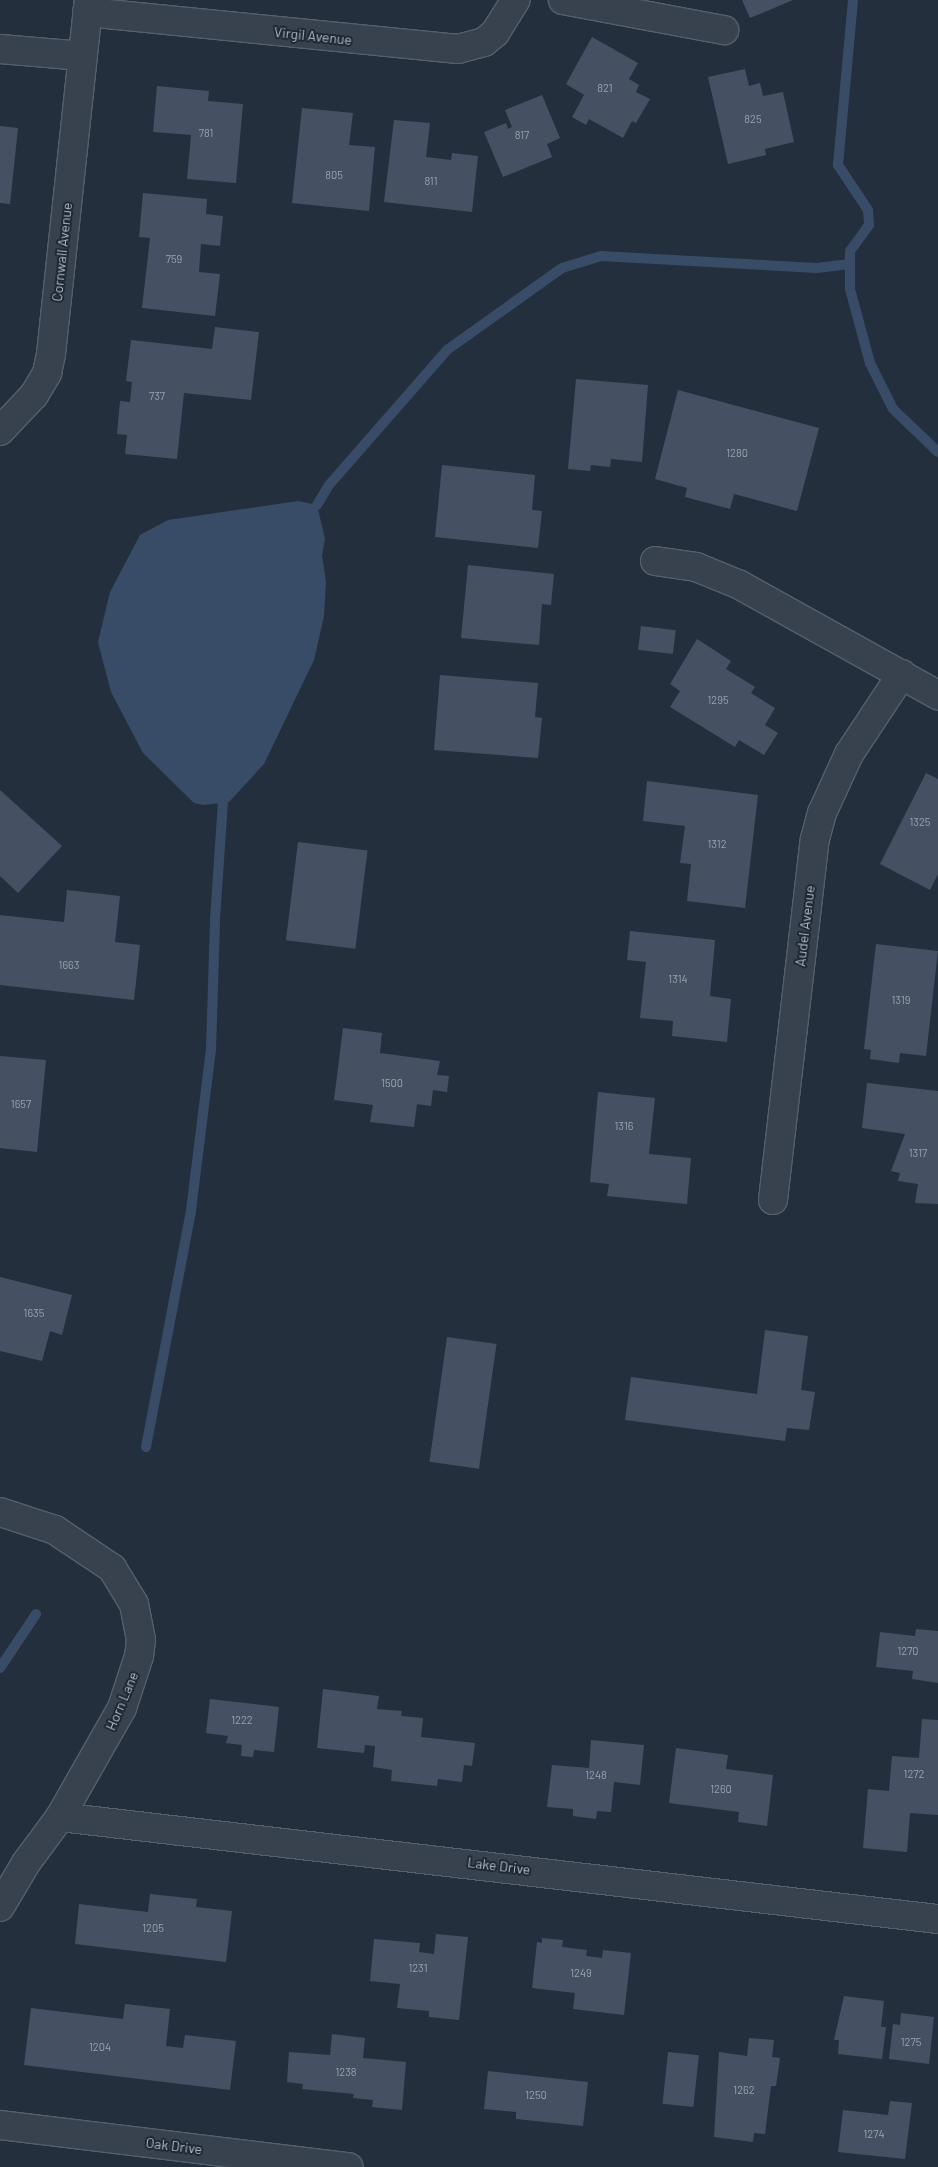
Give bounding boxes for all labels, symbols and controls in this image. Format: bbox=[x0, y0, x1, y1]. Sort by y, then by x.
street label: Virgil Avenue bbox=[273, 24, 353, 48]
house number: 821 bbox=[597, 81, 613, 95]
house number: 825 bbox=[744, 112, 762, 126]
house number: 781 bbox=[199, 126, 213, 140]
house number: 817 bbox=[515, 128, 529, 142]
house number: 805 bbox=[325, 168, 343, 182]
house number: 811 bbox=[424, 174, 438, 188]
street label: Cornwall Avenue bbox=[48, 202, 76, 302]
house number: 759 bbox=[166, 252, 182, 266]
house number: 737 bbox=[149, 389, 165, 403]
house number: 1280 bbox=[726, 446, 748, 460]
house number: 1295 bbox=[707, 693, 729, 707]
house number: 1325 bbox=[909, 815, 931, 829]
house number: 1312 bbox=[707, 837, 727, 851]
street label: Audel Avenue bbox=[792, 884, 818, 968]
house number: 1663 bbox=[59, 958, 79, 972]
house number: 1314 bbox=[668, 972, 688, 986]
house number: 1319 bbox=[891, 993, 911, 1007]
house number: 1500 bbox=[381, 1076, 403, 1090]
house number: 1657 bbox=[11, 1097, 31, 1111]
house number: 1316 bbox=[615, 1119, 633, 1133]
house number: 1317 bbox=[909, 1146, 927, 1160]
house number: 1635 bbox=[24, 1306, 44, 1320]
house number: 1270 bbox=[897, 1644, 919, 1658]
street label: Horn Lane bbox=[102, 1669, 142, 1733]
house number: 1222 bbox=[231, 1713, 253, 1727]
house number: 1272 bbox=[904, 1767, 924, 1781]
house number: 1248 bbox=[585, 1768, 607, 1782]
house number: 1260 bbox=[710, 1782, 732, 1796]
street label: Lake Drive bbox=[467, 1854, 531, 1878]
house number: 1205 bbox=[142, 1921, 164, 1935]
house number: 1231 bbox=[408, 1961, 428, 1975]
house number: 1249 bbox=[570, 1966, 592, 1980]
house number: 1275 bbox=[901, 2035, 921, 2049]
house number: 1204 bbox=[89, 2040, 111, 2054]
house number: 1238 bbox=[335, 2065, 357, 2079]
house number: 1262 bbox=[733, 2083, 755, 2097]
house number: 1250 bbox=[525, 2088, 547, 2102]
house number: 1274 bbox=[863, 2127, 885, 2141]
street label: Oak Drive bbox=[145, 2134, 203, 2158]

